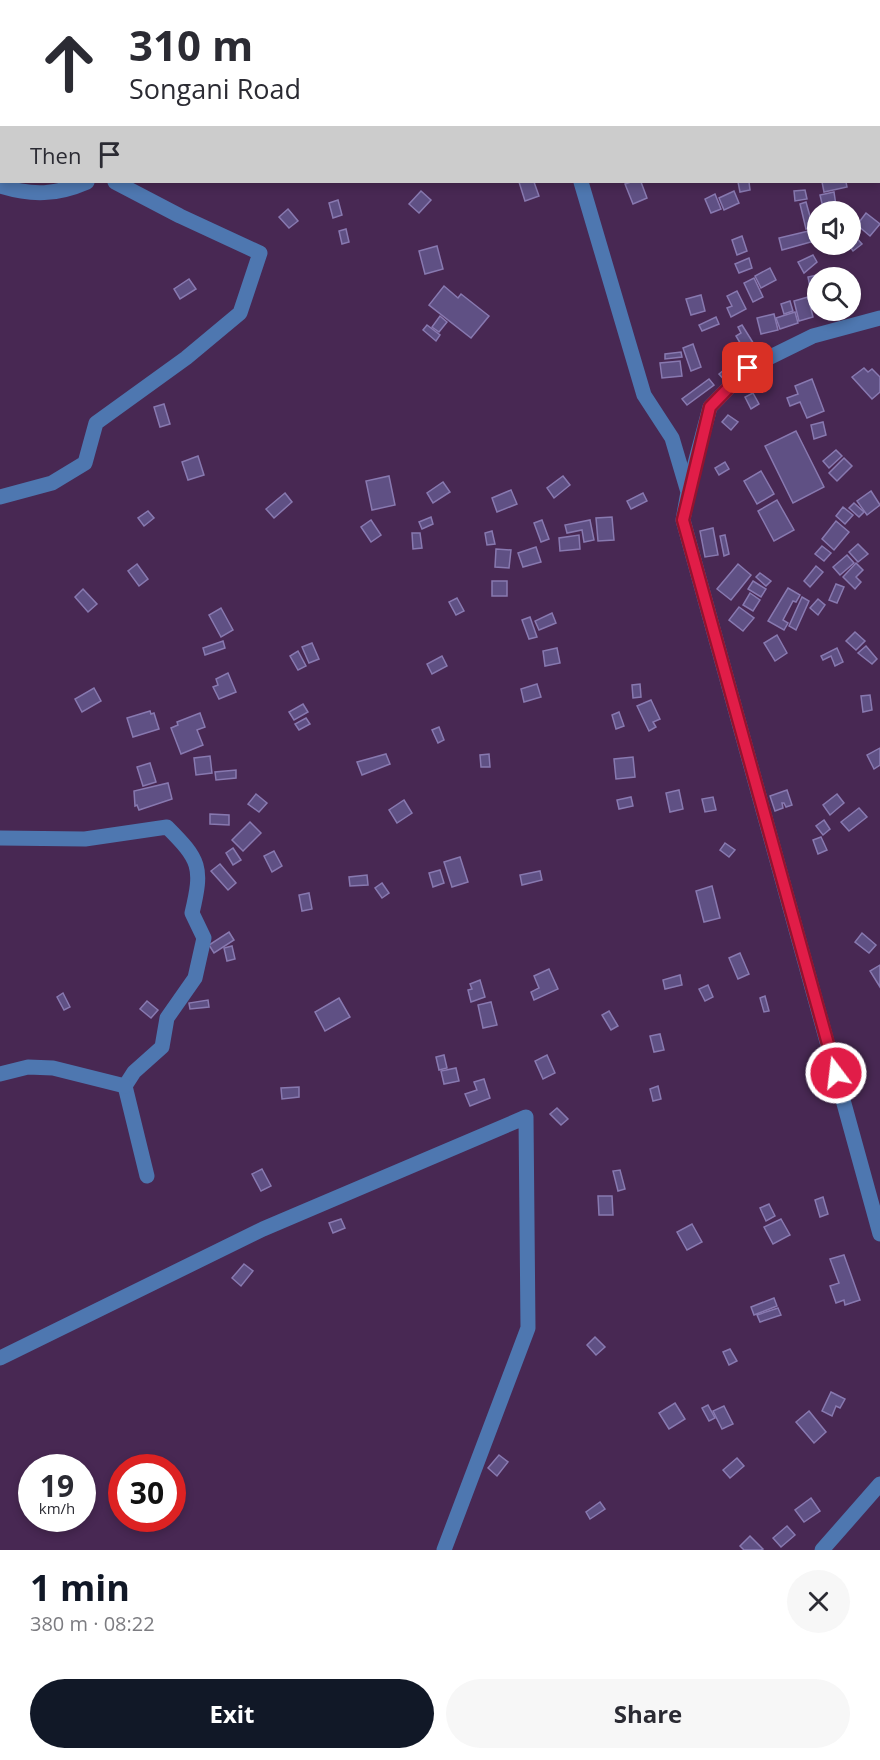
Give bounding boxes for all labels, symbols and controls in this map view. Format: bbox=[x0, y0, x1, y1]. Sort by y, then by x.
text: 310 m bbox=[129, 16, 253, 73]
icon: ahead bbox=[30, 24, 108, 102]
text: Songani Road bbox=[129, 70, 301, 107]
icon: arrive bbox=[93, 138, 126, 171]
text: Then bbox=[30, 140, 81, 170]
map controls bbox=[807, 201, 861, 321]
button: sound bbox=[807, 201, 861, 255]
button: search bbox=[807, 267, 861, 321]
pin bbox=[722, 342, 773, 393]
icon: arrive bbox=[731, 351, 764, 384]
position arrow bbox=[804, 1041, 868, 1105]
speed limit sign: 30 bbox=[108, 1454, 186, 1532]
text: 19 bbox=[40, 1465, 74, 1506]
text: km/h bbox=[39, 1498, 75, 1518]
text: 1 min bbox=[30, 1563, 130, 1612]
button: close bbox=[787, 1570, 850, 1633]
text: 380 m · 08:22 bbox=[30, 1610, 155, 1637]
button: Exit bbox=[30, 1679, 434, 1748]
button: Share bbox=[446, 1679, 850, 1748]

